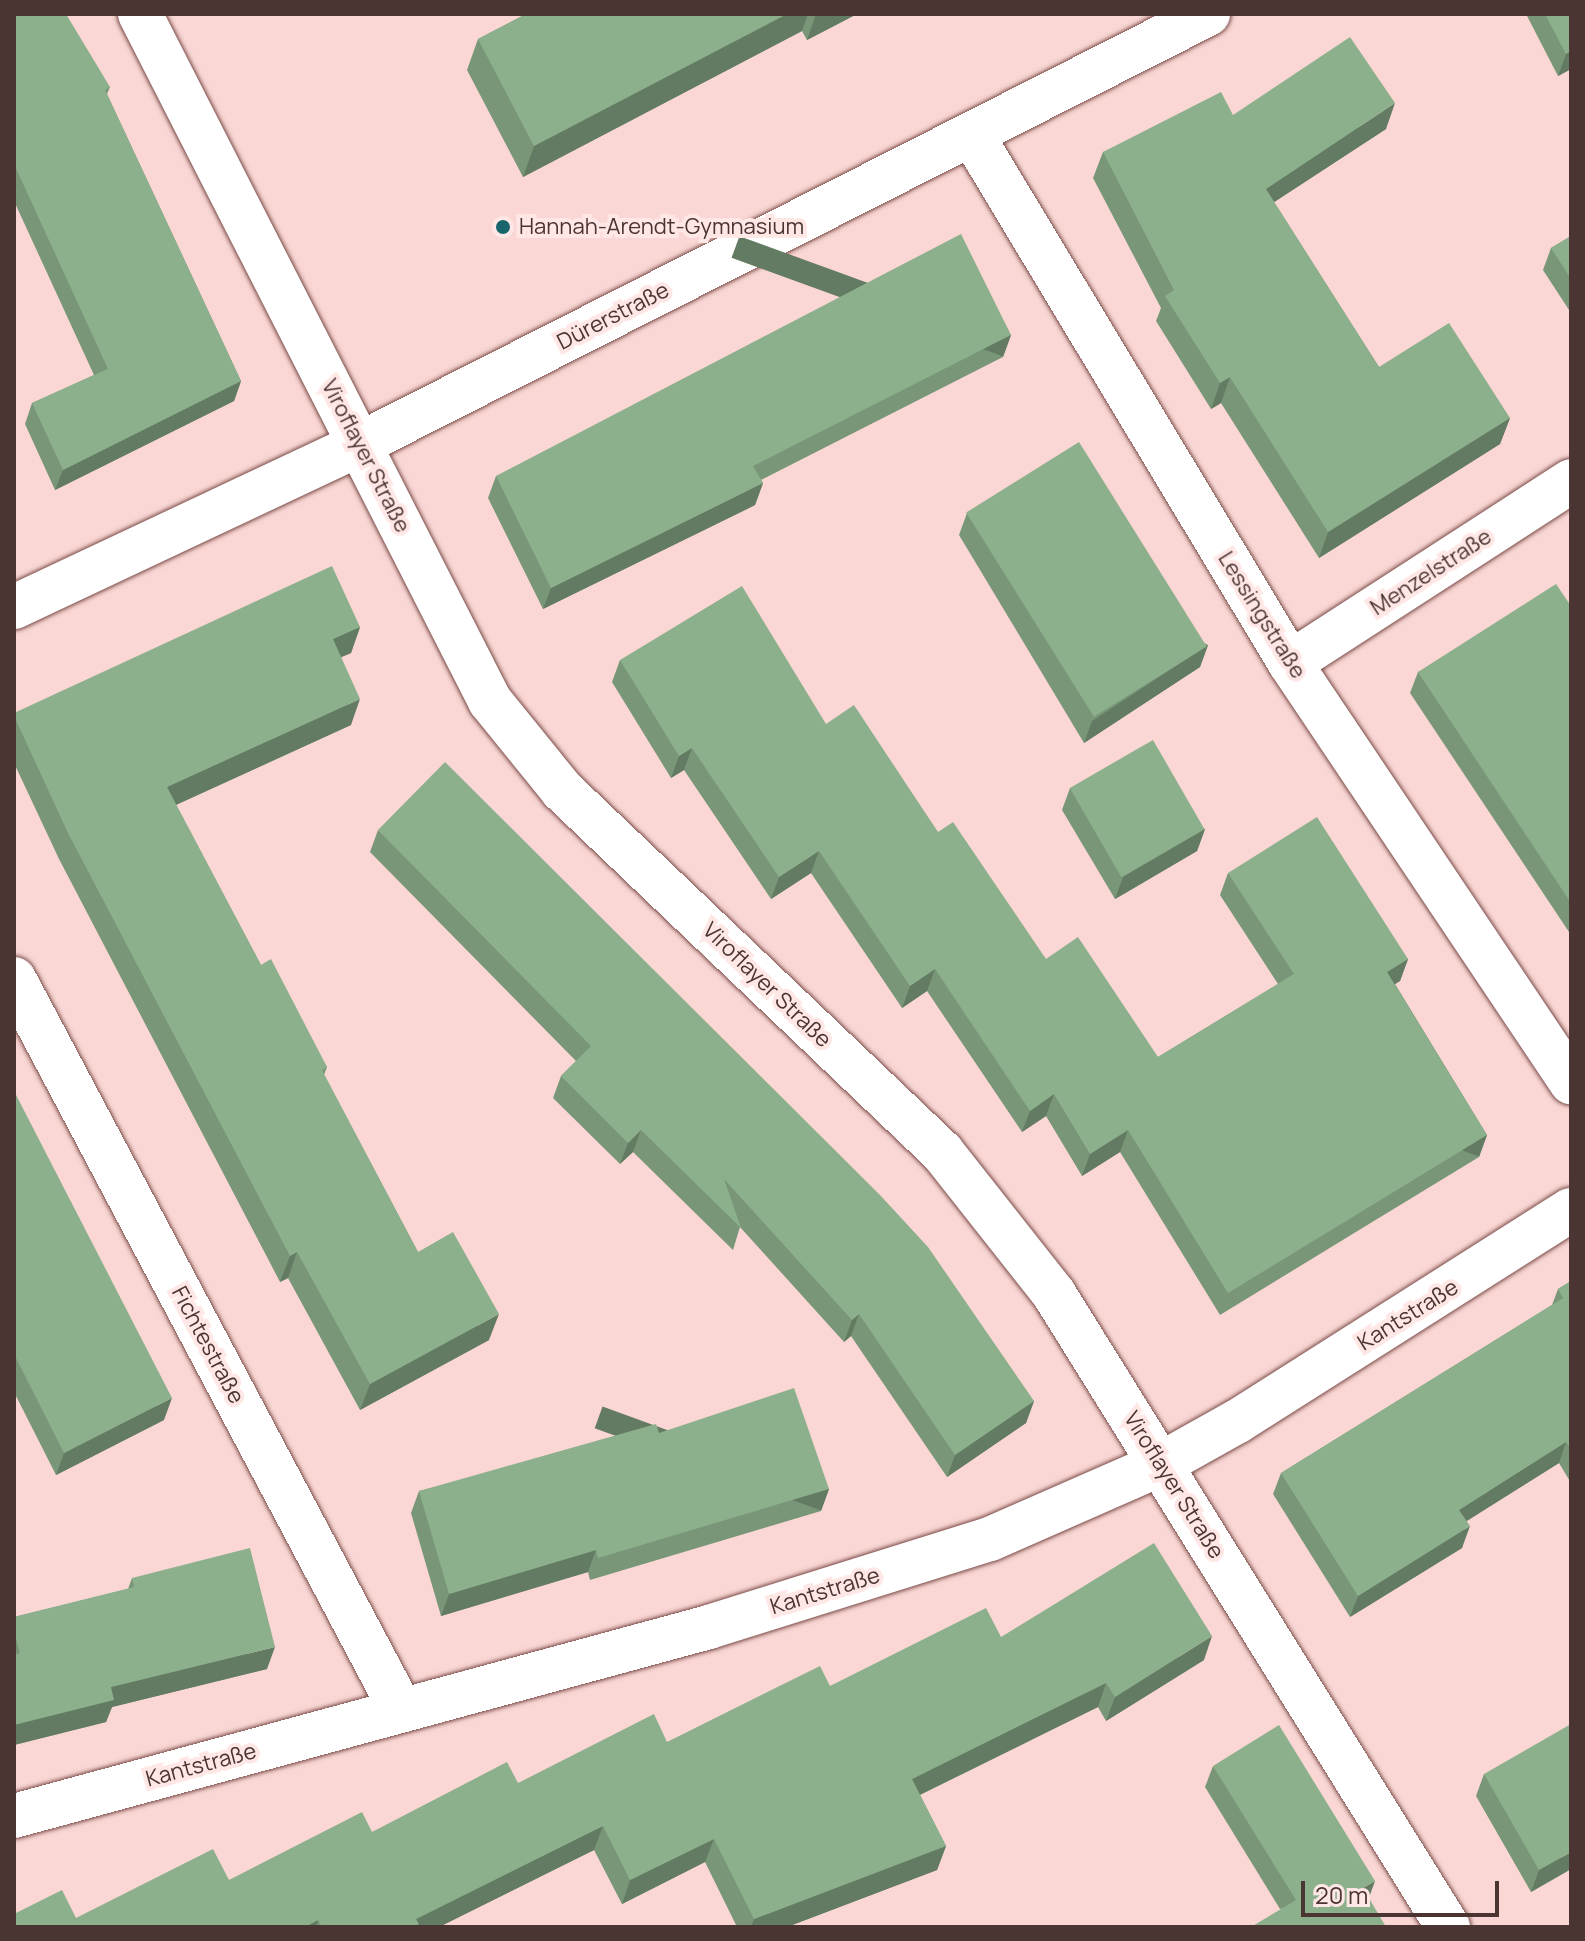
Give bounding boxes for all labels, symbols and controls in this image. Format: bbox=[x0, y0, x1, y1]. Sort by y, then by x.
place label: Hannah-Arendt-Gymnasium bbox=[519, 214, 804, 240]
marker: Hannah-Arendt-Gymnasium bbox=[494, 218, 512, 236]
street label: Dürerstraße bbox=[553, 277, 673, 355]
street label: Viroflayer Straße bbox=[316, 375, 416, 537]
street label: Menzelstraße bbox=[1366, 523, 1496, 621]
street label: Lessingstraße bbox=[1213, 547, 1311, 683]
street label: Viroflayer Straße bbox=[697, 917, 837, 1053]
street label: Kantstraße bbox=[1353, 1274, 1463, 1356]
street label: Fichtestraße bbox=[166, 1282, 250, 1408]
street label: Viroflayer Straße bbox=[1118, 1407, 1230, 1563]
street label: Kantstraße bbox=[767, 1562, 883, 1620]
street label: Kantstraße bbox=[143, 1738, 259, 1792]
scale bar bbox=[1305, 1865, 1503, 1915]
text: 20 m bbox=[1315, 1878, 1368, 1911]

